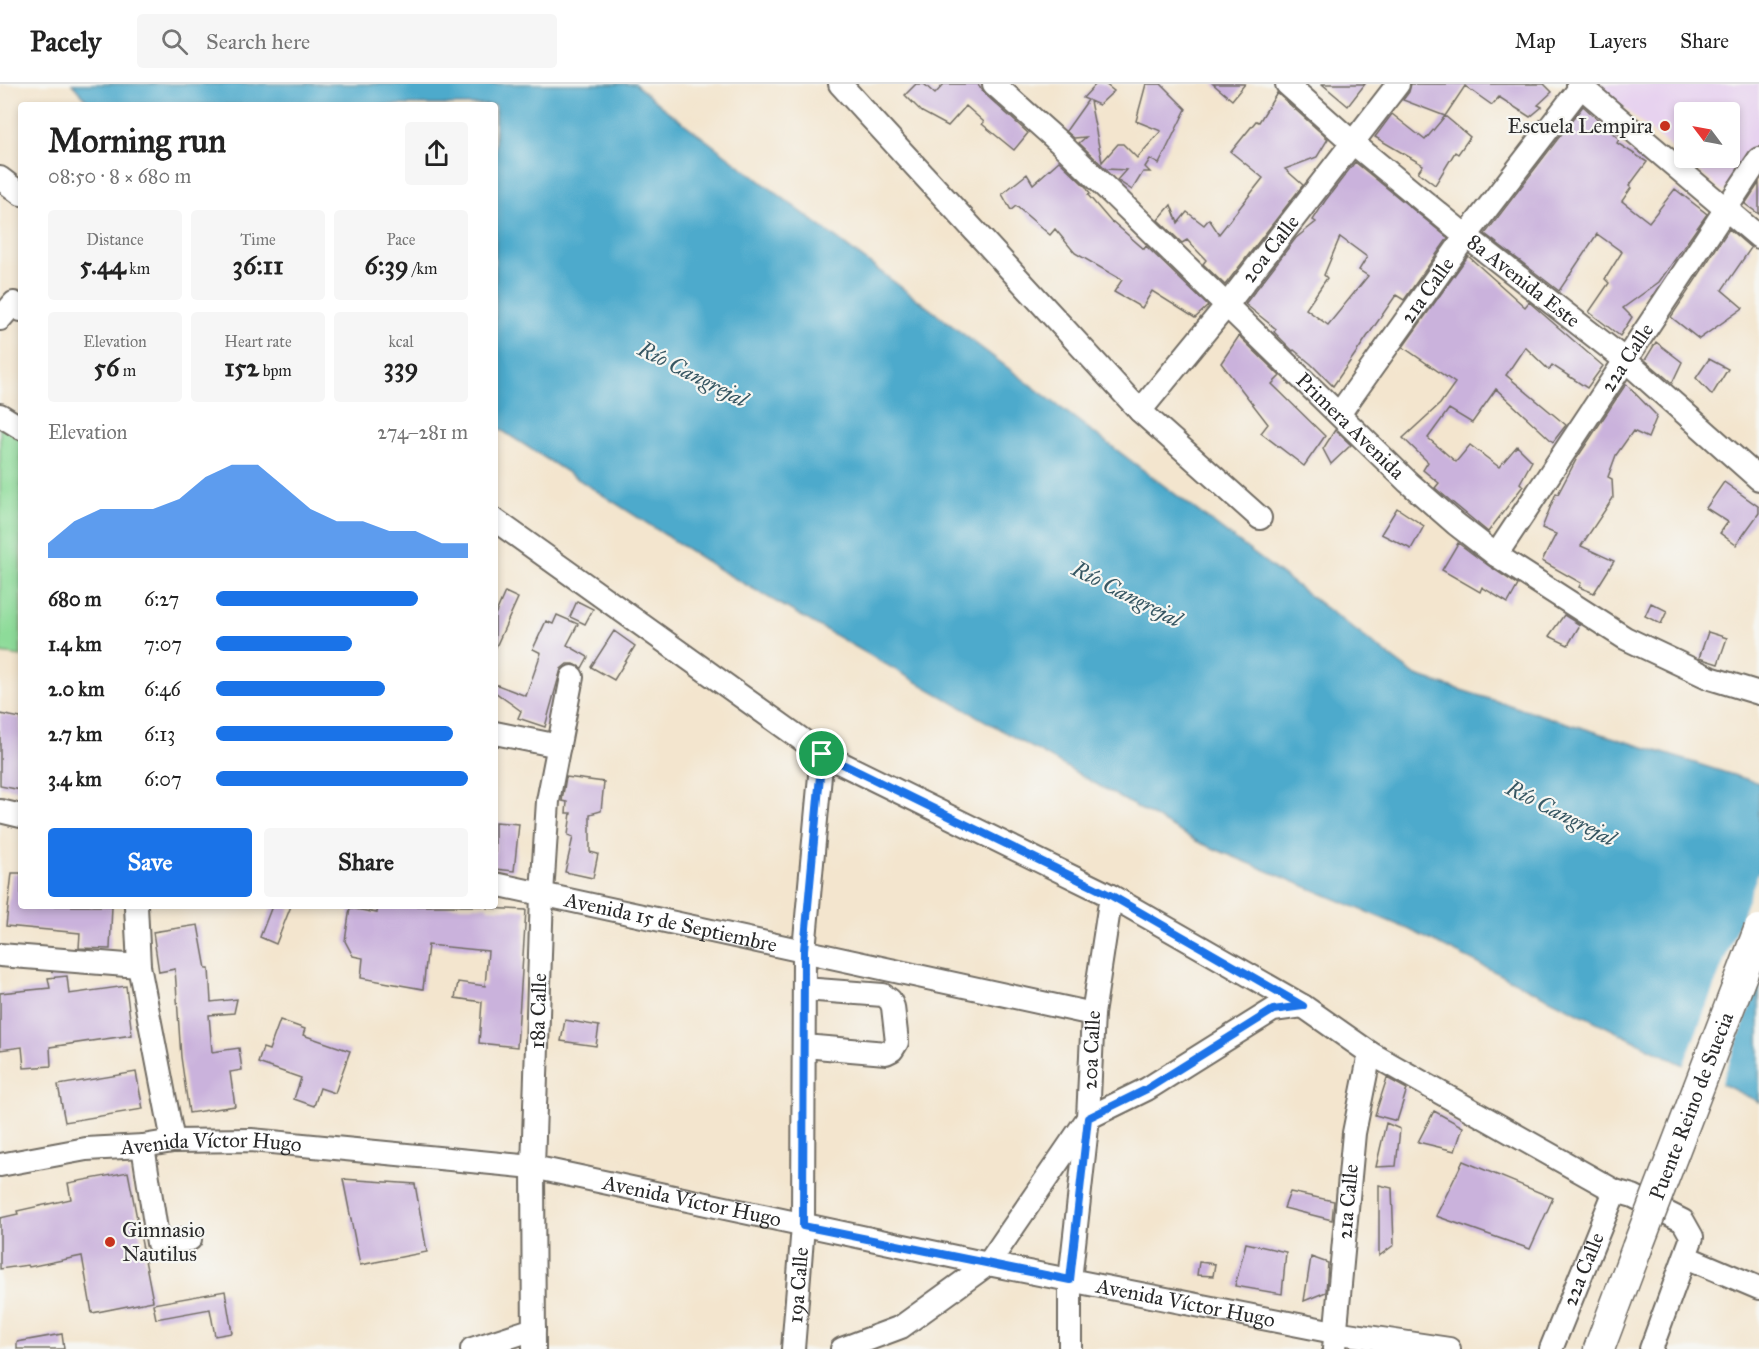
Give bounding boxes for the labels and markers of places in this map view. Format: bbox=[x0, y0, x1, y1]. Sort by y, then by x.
place label: Escuela Lempira bbox=[1507, 113, 1653, 139]
marker: Escuela Lempira bbox=[1658, 119, 1672, 133]
pin bbox=[796, 728, 847, 779]
place label: Gimnasio Nautilus bbox=[122, 1217, 205, 1267]
marker: Gimnasio Nautilus bbox=[103, 1235, 117, 1249]

